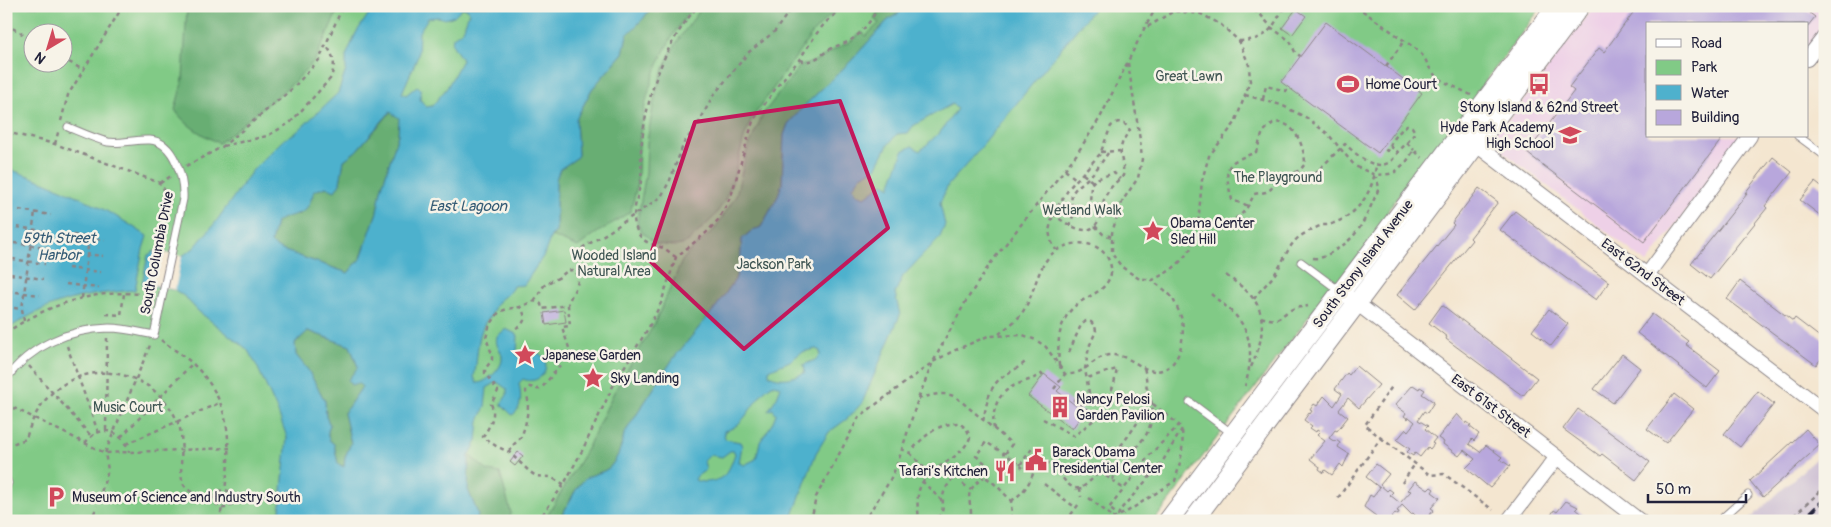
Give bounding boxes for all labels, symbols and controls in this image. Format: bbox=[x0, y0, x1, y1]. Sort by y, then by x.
north arrow bbox=[22, 22, 72, 72]
legend bbox=[1646, 22, 1808, 138]
text: Road bbox=[1691, 34, 1722, 53]
text: N bbox=[31, 48, 49, 67]
text: Park bbox=[1691, 58, 1718, 77]
park label: Great Lawn bbox=[1155, 68, 1223, 85]
sports icon: Home Court bbox=[1335, 71, 1361, 97]
bus stop icon: Stony Island & 62nd Street bbox=[1526, 71, 1552, 97]
place label: Home Court bbox=[1365, 76, 1438, 93]
text: Water bbox=[1691, 84, 1730, 103]
place label: Stony Island & 62nd Street bbox=[1460, 99, 1619, 116]
text: Building bbox=[1691, 108, 1739, 127]
place label: Hyde Park Academy High School bbox=[1440, 119, 1554, 152]
school or university icon: Hyde Park Academy High School bbox=[1557, 122, 1583, 148]
park label: The Playground bbox=[1234, 169, 1323, 186]
street label: South Columbia Drive bbox=[137, 190, 177, 316]
street label: South Stony Island Avenue bbox=[1309, 196, 1417, 332]
water label: East Lagoon bbox=[429, 197, 509, 216]
park label: Wetland Walk bbox=[1042, 202, 1122, 219]
place label: Obama Center Sled Hill bbox=[1170, 215, 1255, 248]
place icon: Obama Center Sled Hill bbox=[1140, 218, 1166, 244]
water label: 59th Street Harbor bbox=[23, 229, 97, 265]
street label: East 62nd Street bbox=[1598, 235, 1689, 309]
park label: Wooded Island Natural Area bbox=[571, 247, 657, 280]
park label: Jackson Park bbox=[736, 256, 812, 273]
place icon: Japanese Garden bbox=[512, 342, 538, 368]
place label: Japanese Garden bbox=[542, 347, 641, 364]
place icon: Sky Landing bbox=[580, 365, 606, 391]
place label: Sky Landing bbox=[610, 370, 679, 387]
street label: East 61st Street bbox=[1448, 371, 1534, 442]
place label: Nancy Pelosi Garden Pavilion bbox=[1076, 391, 1165, 424]
building icon: Nancy Pelosi Garden Pavilion bbox=[1047, 394, 1073, 420]
park label: Music Court bbox=[93, 399, 163, 416]
place label: Barack Obama Presidential Center bbox=[1052, 444, 1163, 477]
public building icon: Barack Obama Presidential Center bbox=[1023, 447, 1049, 473]
restaurant icon: Tafari’s Kitchen bbox=[992, 458, 1018, 484]
place label: Tafari’s Kitchen bbox=[898, 463, 988, 480]
scale bar bbox=[1648, 472, 1746, 504]
text: 50 m bbox=[1656, 480, 1691, 499]
parking icon: Museum of Science and Industry South bbox=[43, 484, 69, 510]
place label: Museum of Science and Industry South bbox=[72, 489, 301, 506]

